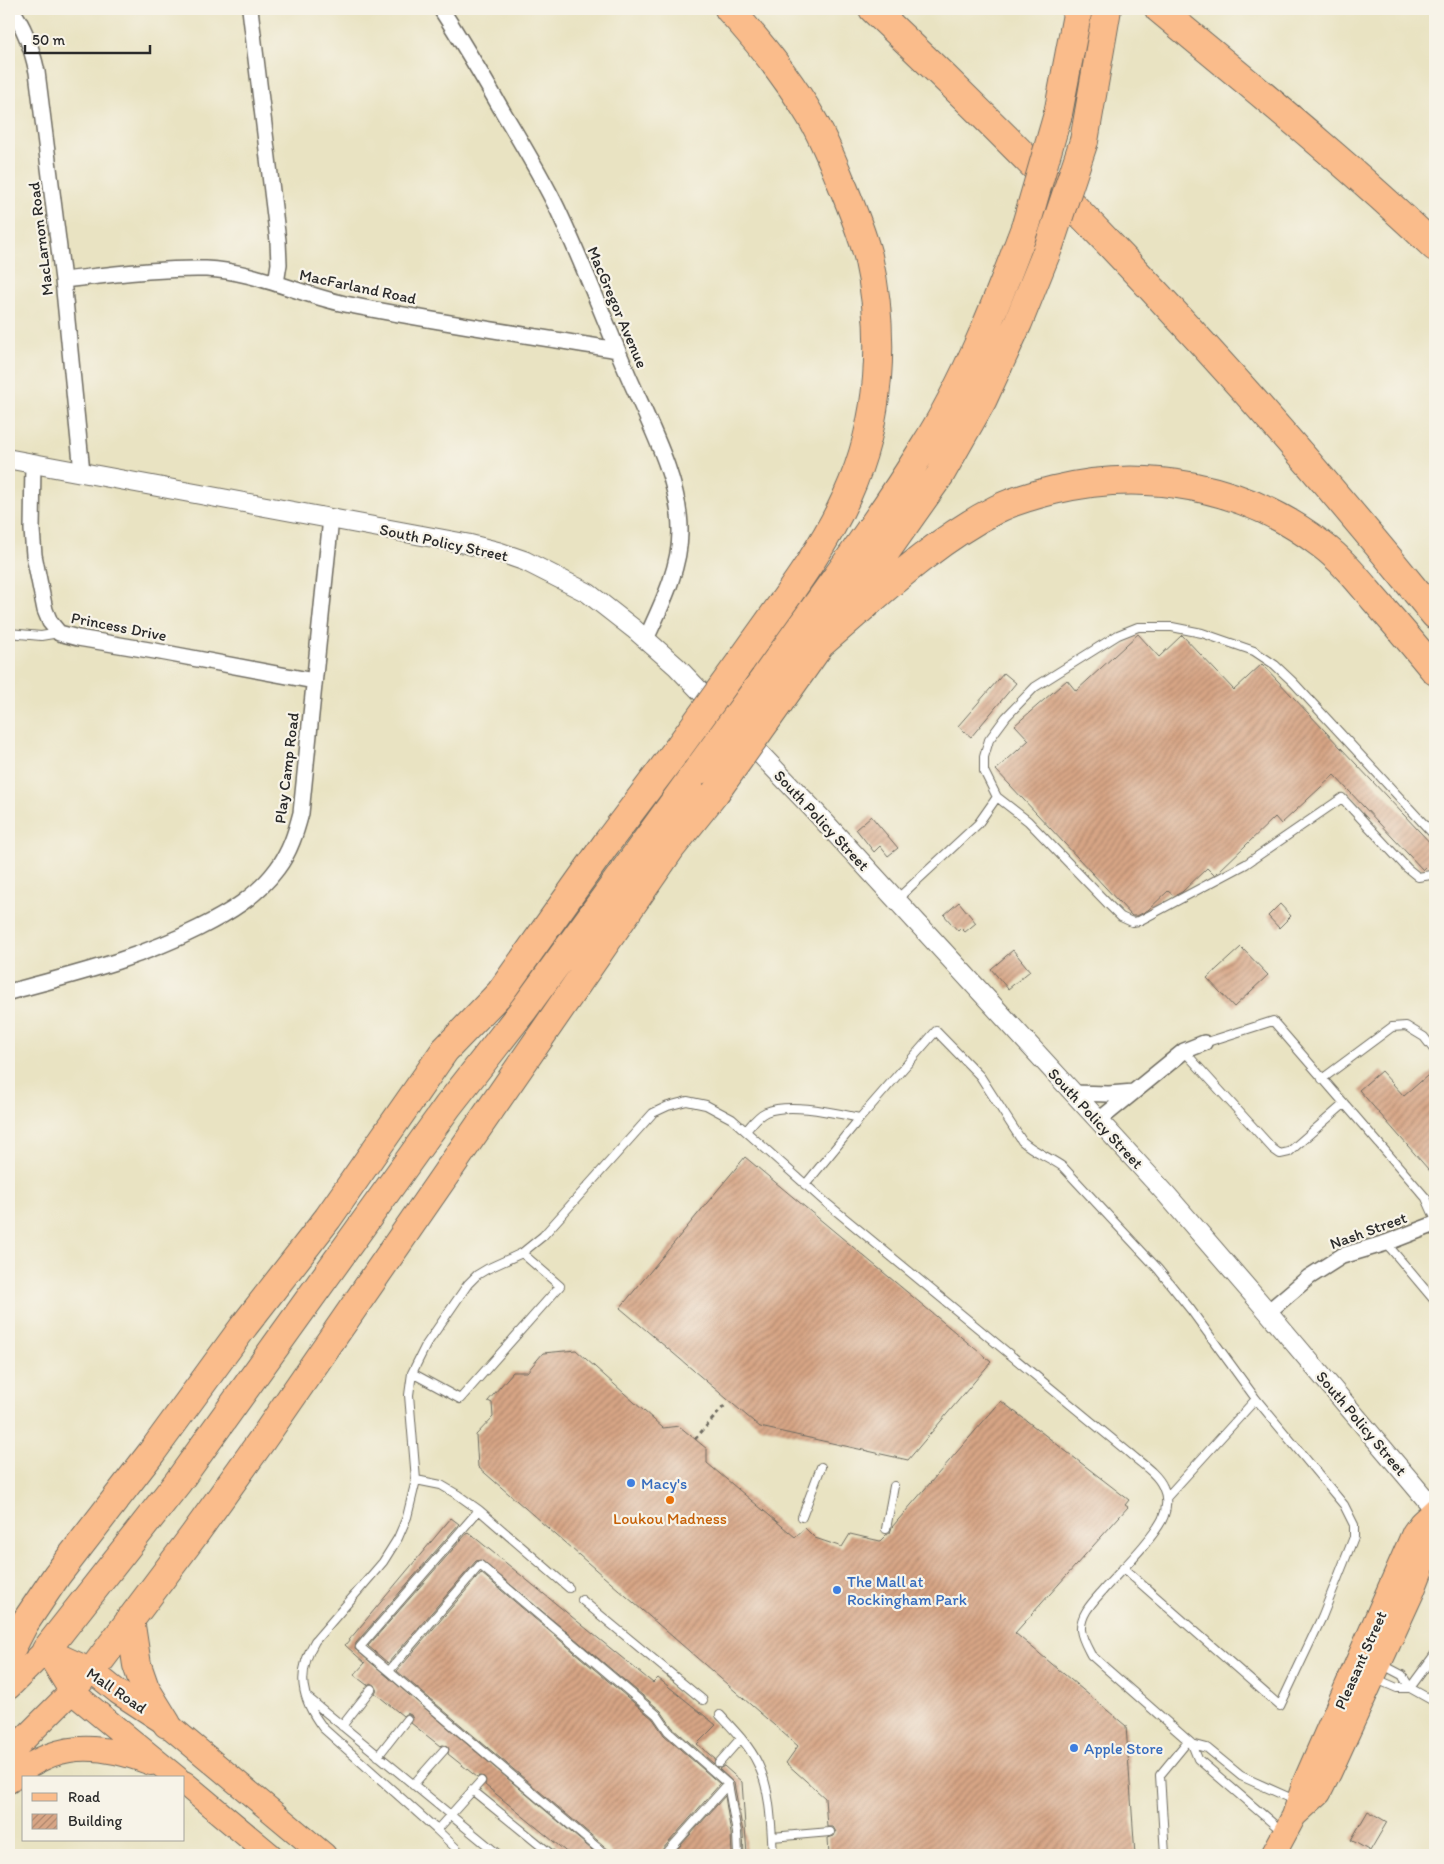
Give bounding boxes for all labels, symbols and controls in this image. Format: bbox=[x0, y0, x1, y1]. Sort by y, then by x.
scale bar bbox=[25, 22, 150, 54]
text: 50 m bbox=[32, 31, 65, 49]
street label: MacLarnon Road bbox=[24, 181, 57, 297]
street label: MacGregor Avenue bbox=[583, 244, 652, 371]
street label: MacFarland Road bbox=[298, 265, 418, 308]
street label: South Policy Street bbox=[378, 520, 510, 565]
street label: Princess Drive bbox=[69, 608, 168, 645]
street label: Play Camp Road bbox=[270, 711, 303, 825]
street label: South Policy Street bbox=[770, 766, 873, 875]
street label: South Policy Street bbox=[1044, 1064, 1147, 1173]
street label: Nash Street bbox=[1327, 1208, 1409, 1253]
street label: South Policy Street bbox=[1312, 1367, 1411, 1480]
place label: Macy's bbox=[641, 1474, 687, 1493]
marker: Macy's bbox=[625, 1477, 637, 1489]
marker: Loukou Madness bbox=[664, 1494, 676, 1506]
place label: Loukou Madness bbox=[613, 1509, 727, 1528]
place label: The Mall at Rockingham Park bbox=[847, 1572, 967, 1609]
marker: The Mall at Rockingham Park bbox=[831, 1584, 843, 1596]
street label: Pleasant Street bbox=[1330, 1608, 1391, 1712]
street label: Mall Road bbox=[83, 1663, 151, 1718]
place label: Apple Store bbox=[1084, 1739, 1164, 1758]
marker: Apple Store bbox=[1068, 1742, 1080, 1754]
legend bbox=[22, 1776, 185, 1842]
text: Road bbox=[68, 1788, 101, 1806]
text: Building bbox=[68, 1812, 122, 1830]

